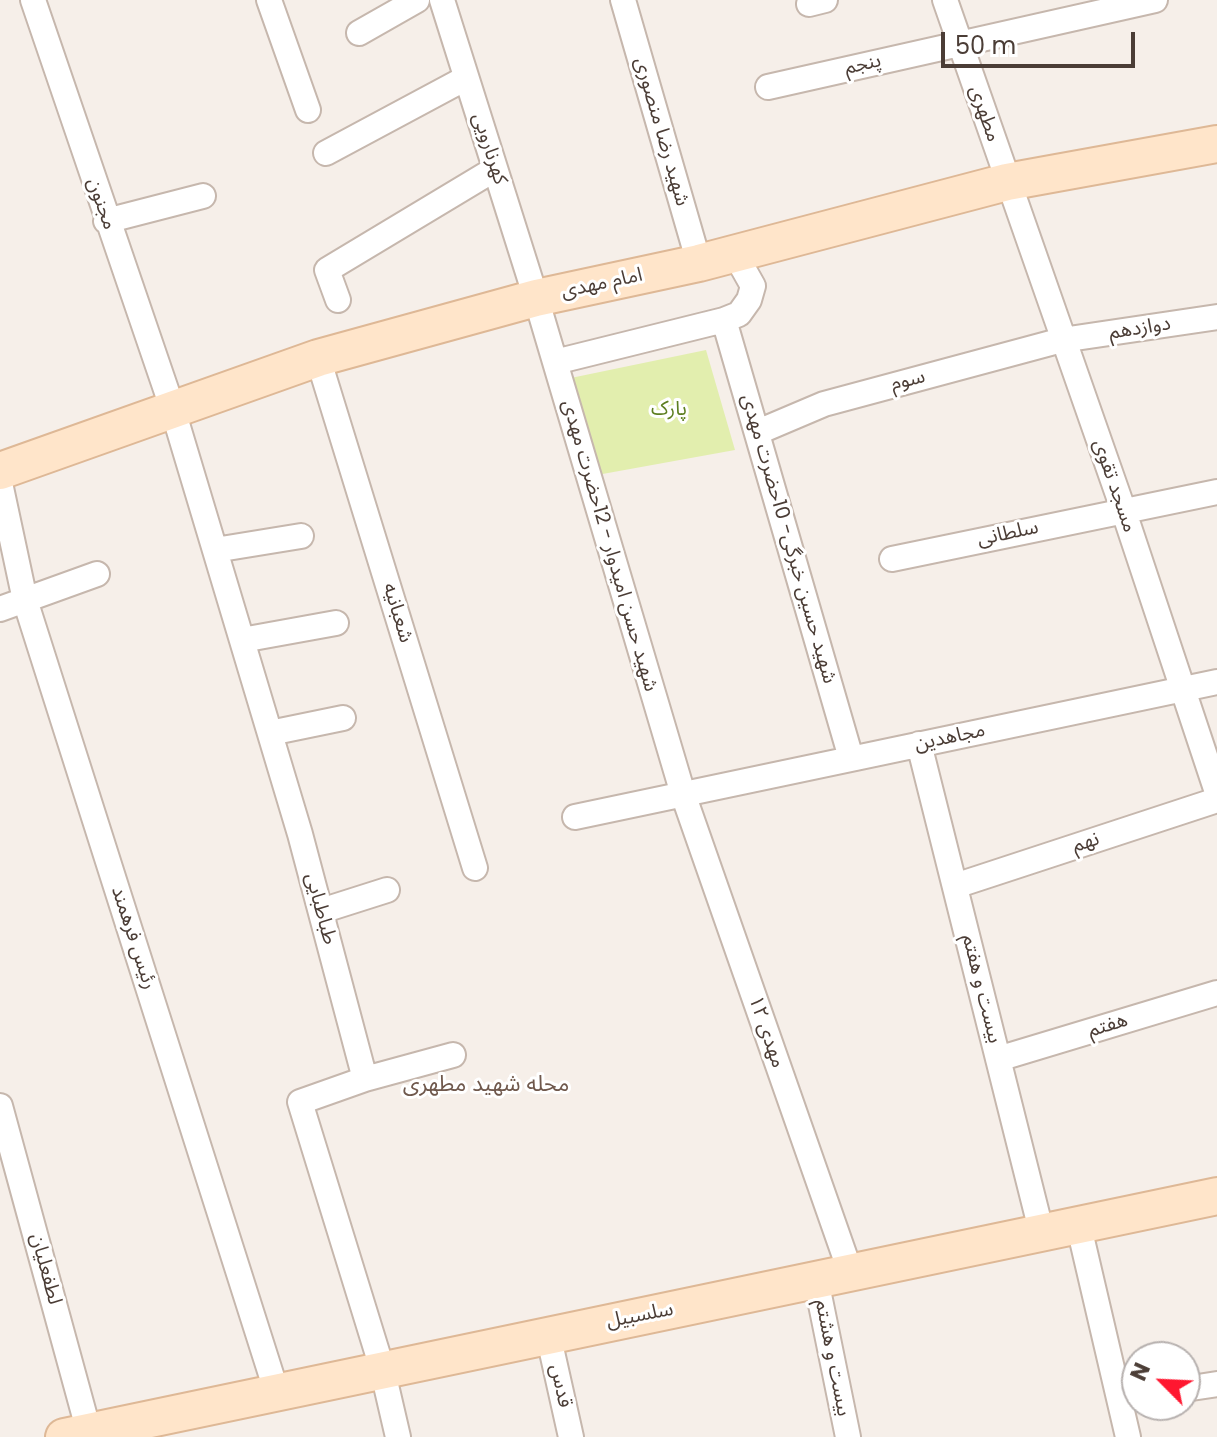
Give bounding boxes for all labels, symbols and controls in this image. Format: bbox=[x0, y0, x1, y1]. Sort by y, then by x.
scale bar bbox=[945, 16, 1139, 66]
text: 50 m bbox=[955, 29, 1016, 62]
street label: پنجم bbox=[842, 49, 884, 81]
street label: شهید رضا منصوری bbox=[628, 55, 694, 209]
street label: مطهری bbox=[963, 83, 1005, 145]
street label: کهرنارویی bbox=[466, 110, 512, 188]
street label: مجنون bbox=[81, 175, 121, 233]
street label: امام مهدی bbox=[559, 264, 645, 304]
street label: دوازدهم bbox=[1107, 312, 1173, 346]
street label: سوم bbox=[888, 365, 928, 397]
street label: شهید حسین خبرگی- 10حضرت مهدی bbox=[735, 392, 841, 686]
street label: شهید حسن امیدوار - 12حضرت مهدی bbox=[556, 397, 662, 695]
park label: پارک bbox=[651, 398, 687, 422]
street label: مسجد تقوی bbox=[1087, 436, 1141, 536]
street label: سلطانی bbox=[975, 516, 1041, 552]
street label: شعبانیه bbox=[377, 580, 417, 646]
street label: مجاهدین bbox=[912, 719, 988, 757]
street label: نهم bbox=[1070, 827, 1102, 859]
street label: طباطبایی bbox=[299, 871, 341, 947]
street label: رئیس فرهمند bbox=[105, 883, 161, 993]
street label: بیست و هفتم bbox=[956, 932, 1006, 1046]
street label: مهدی ۱۲ bbox=[742, 993, 790, 1071]
street label: هفتم bbox=[1085, 1009, 1131, 1043]
district label: محله شهید مطهری bbox=[403, 1072, 569, 1098]
street label: لطفعلیان bbox=[24, 1231, 66, 1307]
street label: سلسبیل bbox=[605, 1298, 675, 1334]
street label: بیست و هشتم bbox=[809, 1298, 855, 1418]
north arrow bbox=[1121, 1341, 1201, 1421]
text: N bbox=[1123, 1358, 1158, 1386]
street label: قدس bbox=[544, 1362, 576, 1410]

